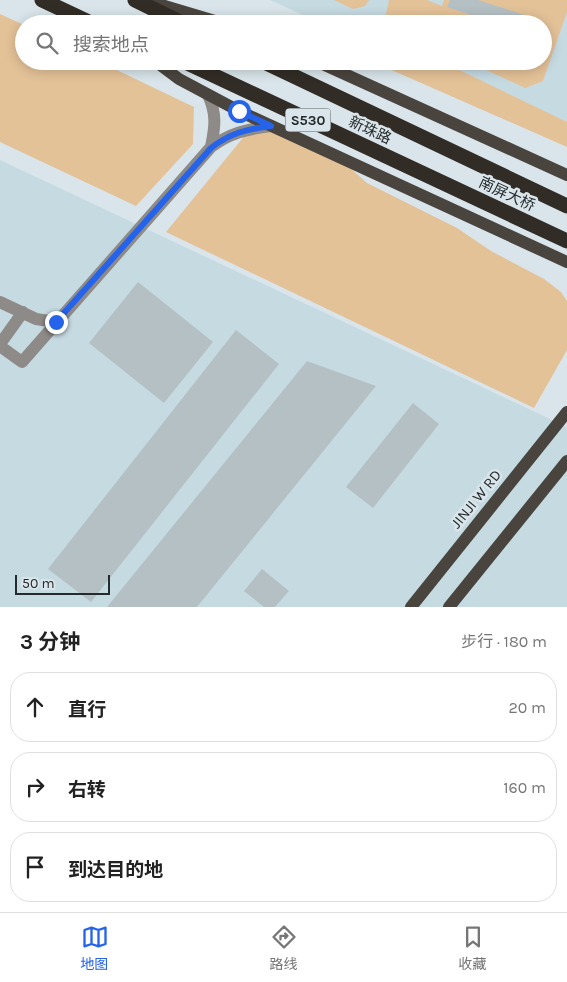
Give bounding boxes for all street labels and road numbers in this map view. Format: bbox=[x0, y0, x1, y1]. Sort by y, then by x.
road number: S530 bbox=[286, 108, 330, 132]
street label: 新珠路 bbox=[346, 112, 394, 148]
street label: 南屏大桥 bbox=[476, 173, 538, 215]
street label: JINJI W RD bbox=[447, 466, 505, 532]

